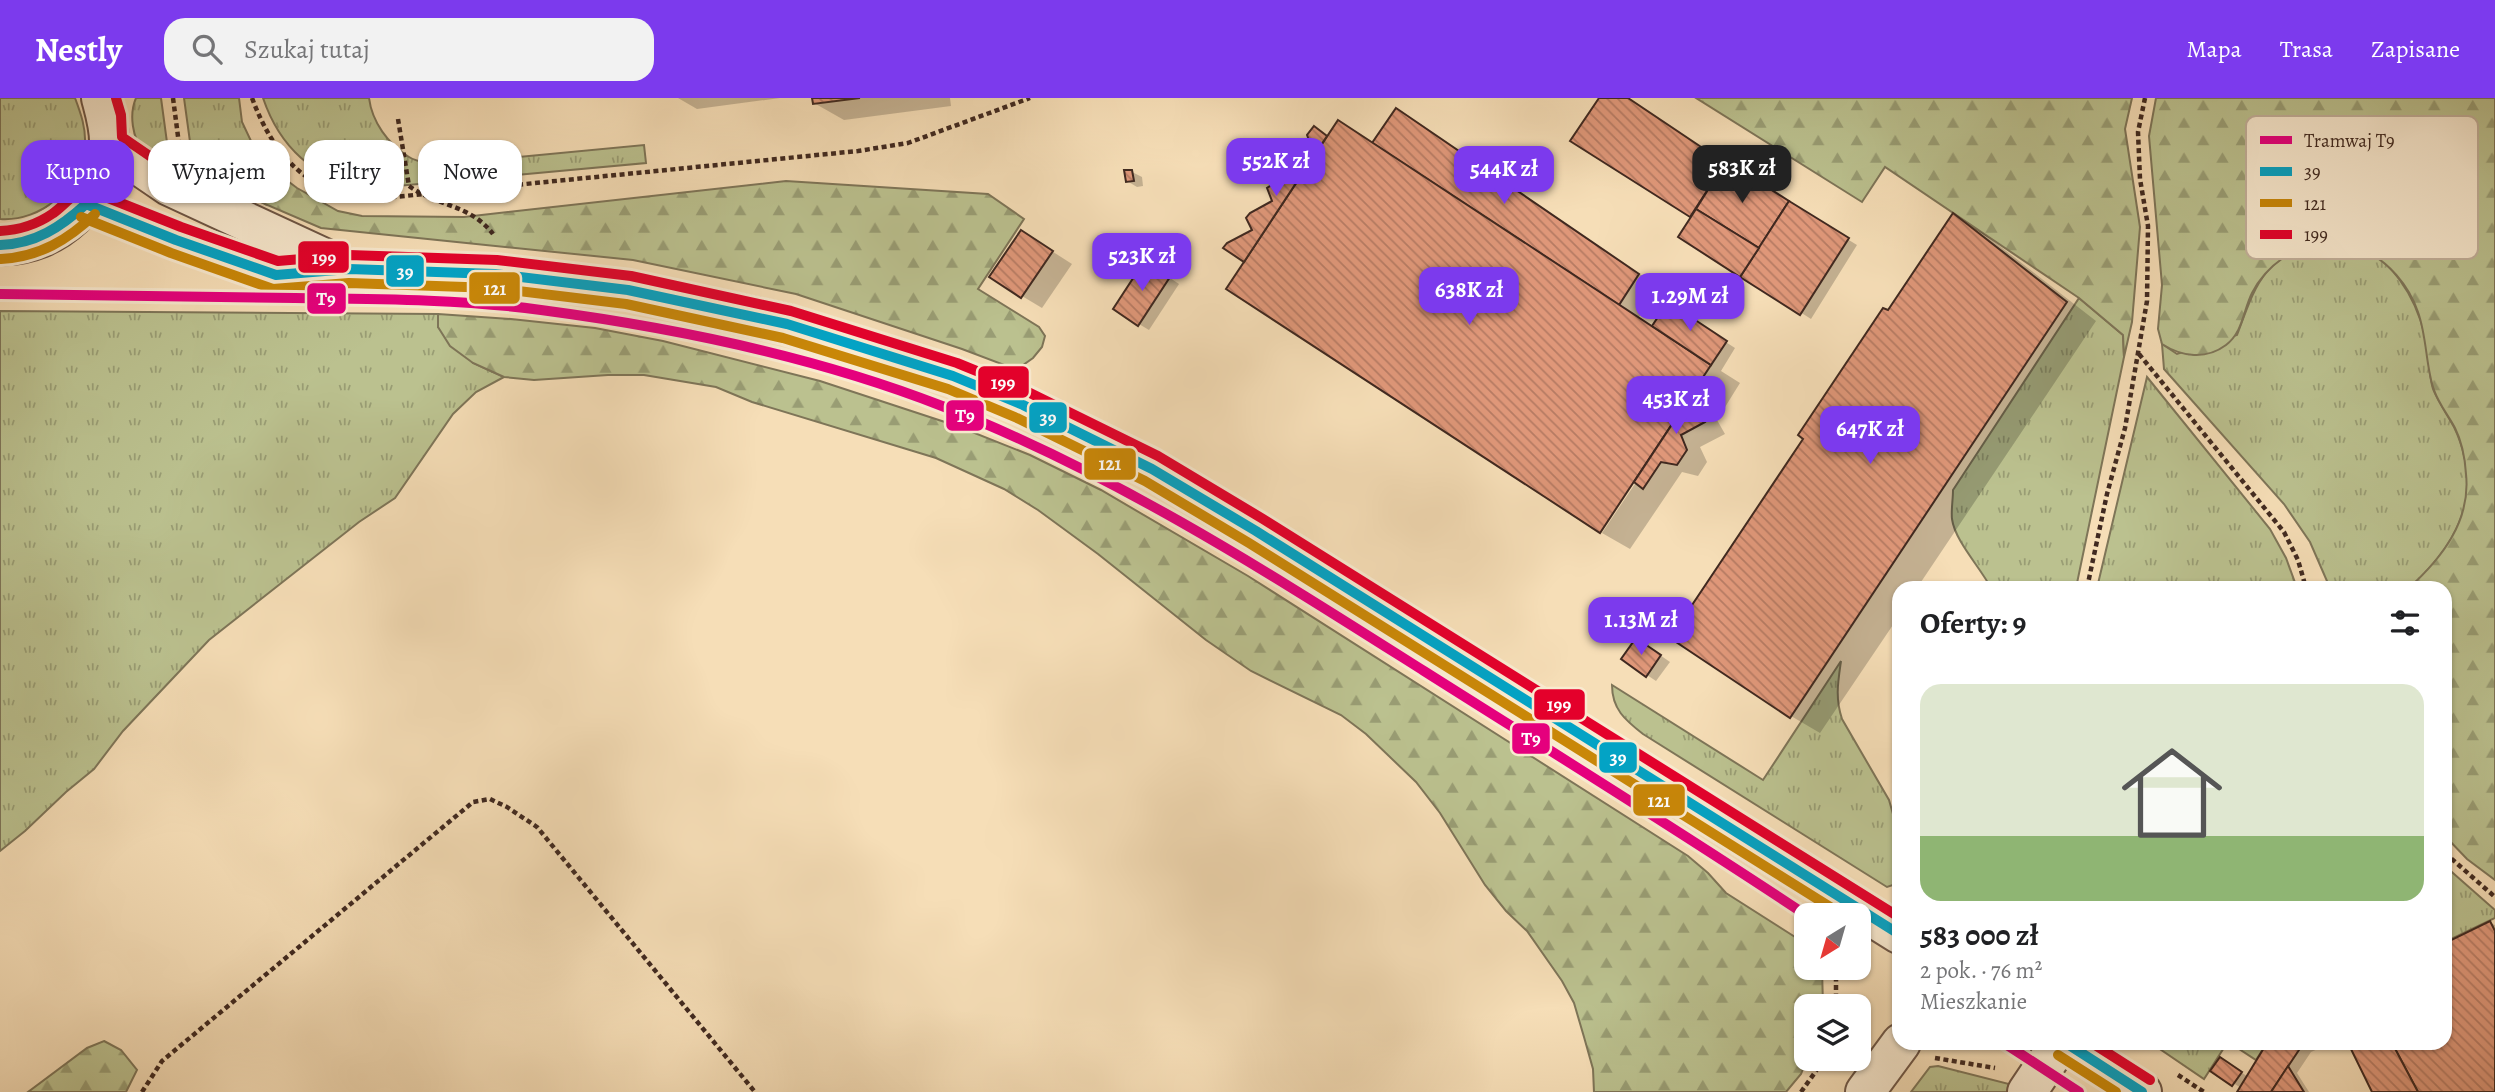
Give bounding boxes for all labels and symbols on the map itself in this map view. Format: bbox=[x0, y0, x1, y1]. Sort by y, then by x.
legend bbox=[2246, 116, 2478, 259]
text: Tramwaj T9 bbox=[2304, 128, 2395, 154]
pin: 552K zł bbox=[1211, 139, 1341, 198]
pin: 544K zł bbox=[1439, 146, 1569, 206]
pin: 583K zł bbox=[1677, 146, 1807, 205]
text: 39 bbox=[2304, 159, 2321, 185]
text: 121 bbox=[2304, 191, 2327, 217]
text: 199 bbox=[2304, 222, 2328, 248]
pin: 523K zł bbox=[1077, 234, 1207, 293]
line badge: 199 bbox=[297, 240, 350, 274]
text: 199 bbox=[312, 245, 336, 271]
line badge: 39 bbox=[385, 254, 425, 288]
text: 39 bbox=[397, 259, 414, 285]
pin: 638K zł bbox=[1404, 268, 1534, 327]
line badge: 121 bbox=[468, 271, 521, 305]
pin: 1.29M zł bbox=[1618, 274, 1762, 333]
text: 121 bbox=[484, 276, 507, 302]
line badge: T9 bbox=[306, 282, 347, 315]
text: T9 bbox=[316, 286, 336, 312]
line badge: 199 bbox=[977, 365, 1030, 399]
text: 199 bbox=[991, 370, 1015, 396]
pin: 453K zł bbox=[1611, 376, 1741, 436]
line badge: T9 bbox=[945, 399, 985, 432]
line badge: 39 bbox=[1028, 401, 1068, 434]
text: T9 bbox=[955, 403, 975, 429]
text: 39 bbox=[1040, 405, 1057, 431]
pin: 647K zł bbox=[1805, 406, 1935, 466]
line badge: 121 bbox=[1083, 447, 1137, 481]
text: 121 bbox=[1099, 451, 1122, 477]
pin: 1.13M zł bbox=[1569, 598, 1713, 657]
line badge: 199 bbox=[1533, 688, 1586, 721]
text: 199 bbox=[1547, 692, 1571, 718]
line badge: T9 bbox=[1511, 722, 1551, 755]
text: T9 bbox=[1521, 726, 1541, 752]
line badge: 39 bbox=[1598, 741, 1638, 774]
text: 39 bbox=[1610, 745, 1627, 771]
line badge: 121 bbox=[1632, 783, 1686, 817]
text: 121 bbox=[1648, 788, 1671, 814]
north arrow bbox=[1794, 903, 1871, 980]

